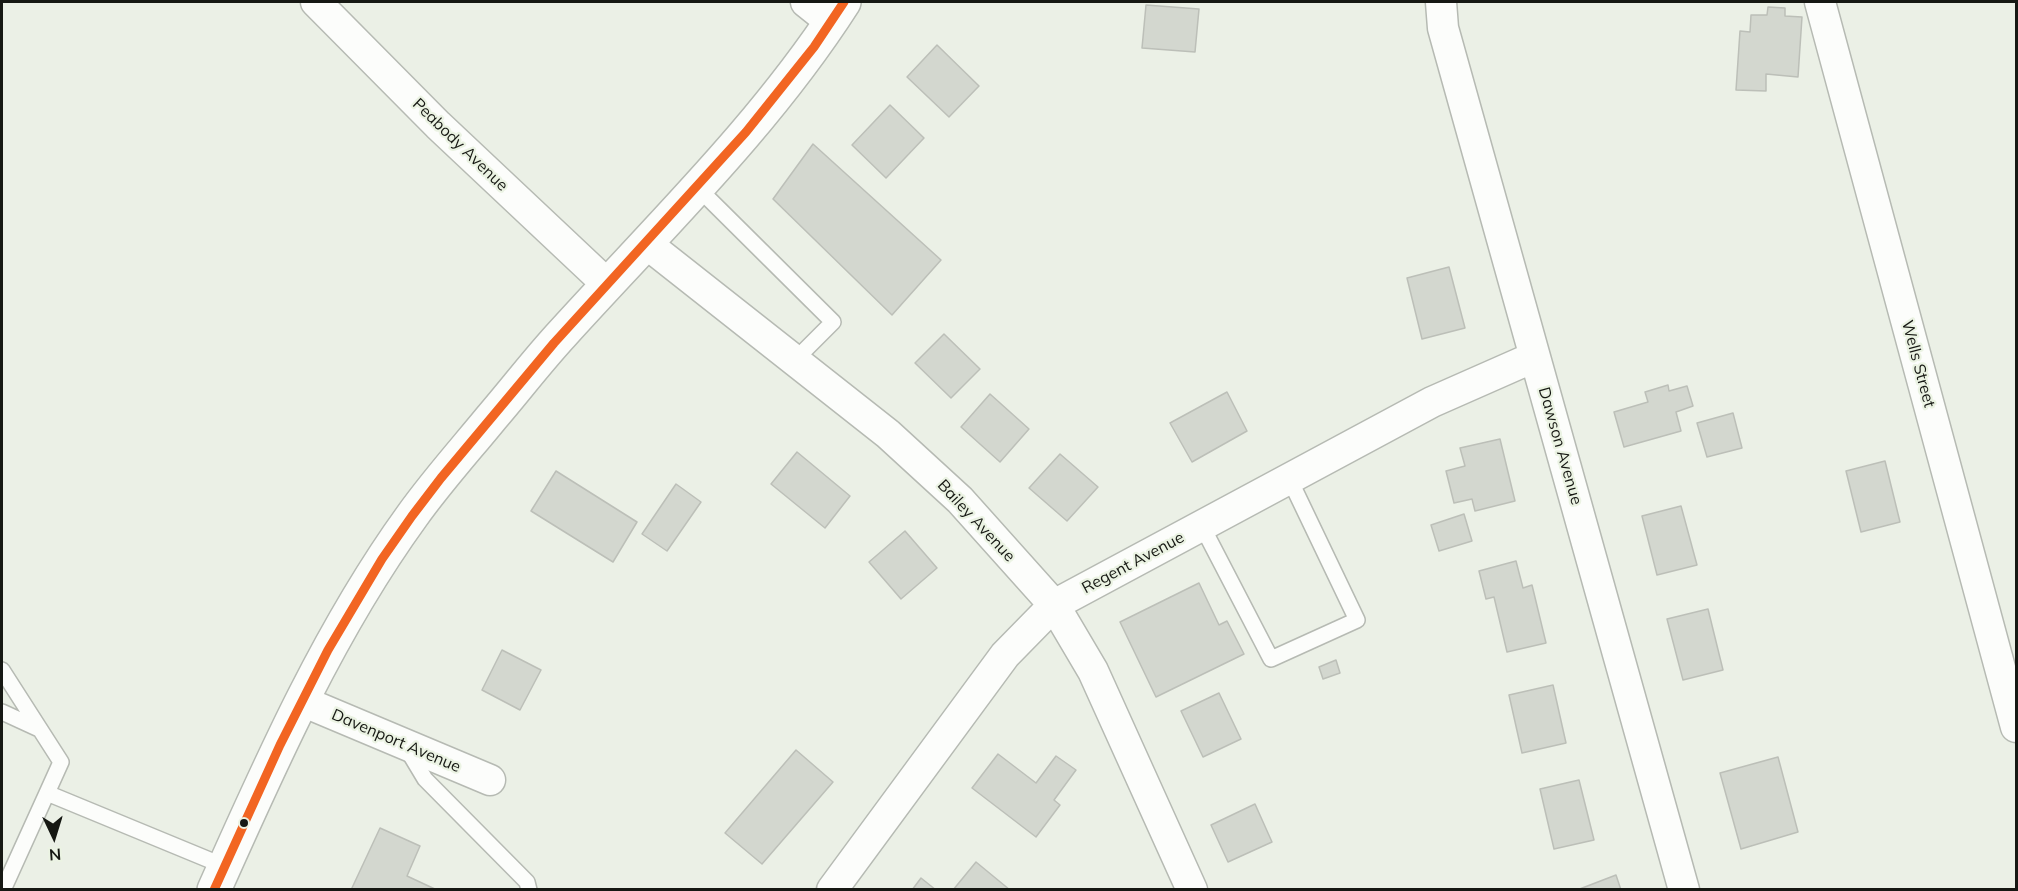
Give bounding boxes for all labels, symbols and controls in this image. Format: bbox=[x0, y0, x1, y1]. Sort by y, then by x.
street label: Peabody Avenue bbox=[408, 95, 512, 195]
street label: Wells Street bbox=[1897, 318, 1939, 410]
street label: Dawson Avenue bbox=[1534, 385, 1586, 507]
street label: Bailey Avenue bbox=[933, 476, 1019, 566]
street label: Regent Avenue bbox=[1079, 528, 1187, 598]
street label: Davenport Avenue bbox=[329, 705, 463, 777]
north arrow bbox=[24, 807, 84, 867]
unlabelled marker bbox=[238, 817, 250, 829]
text: N bbox=[49, 845, 62, 865]

